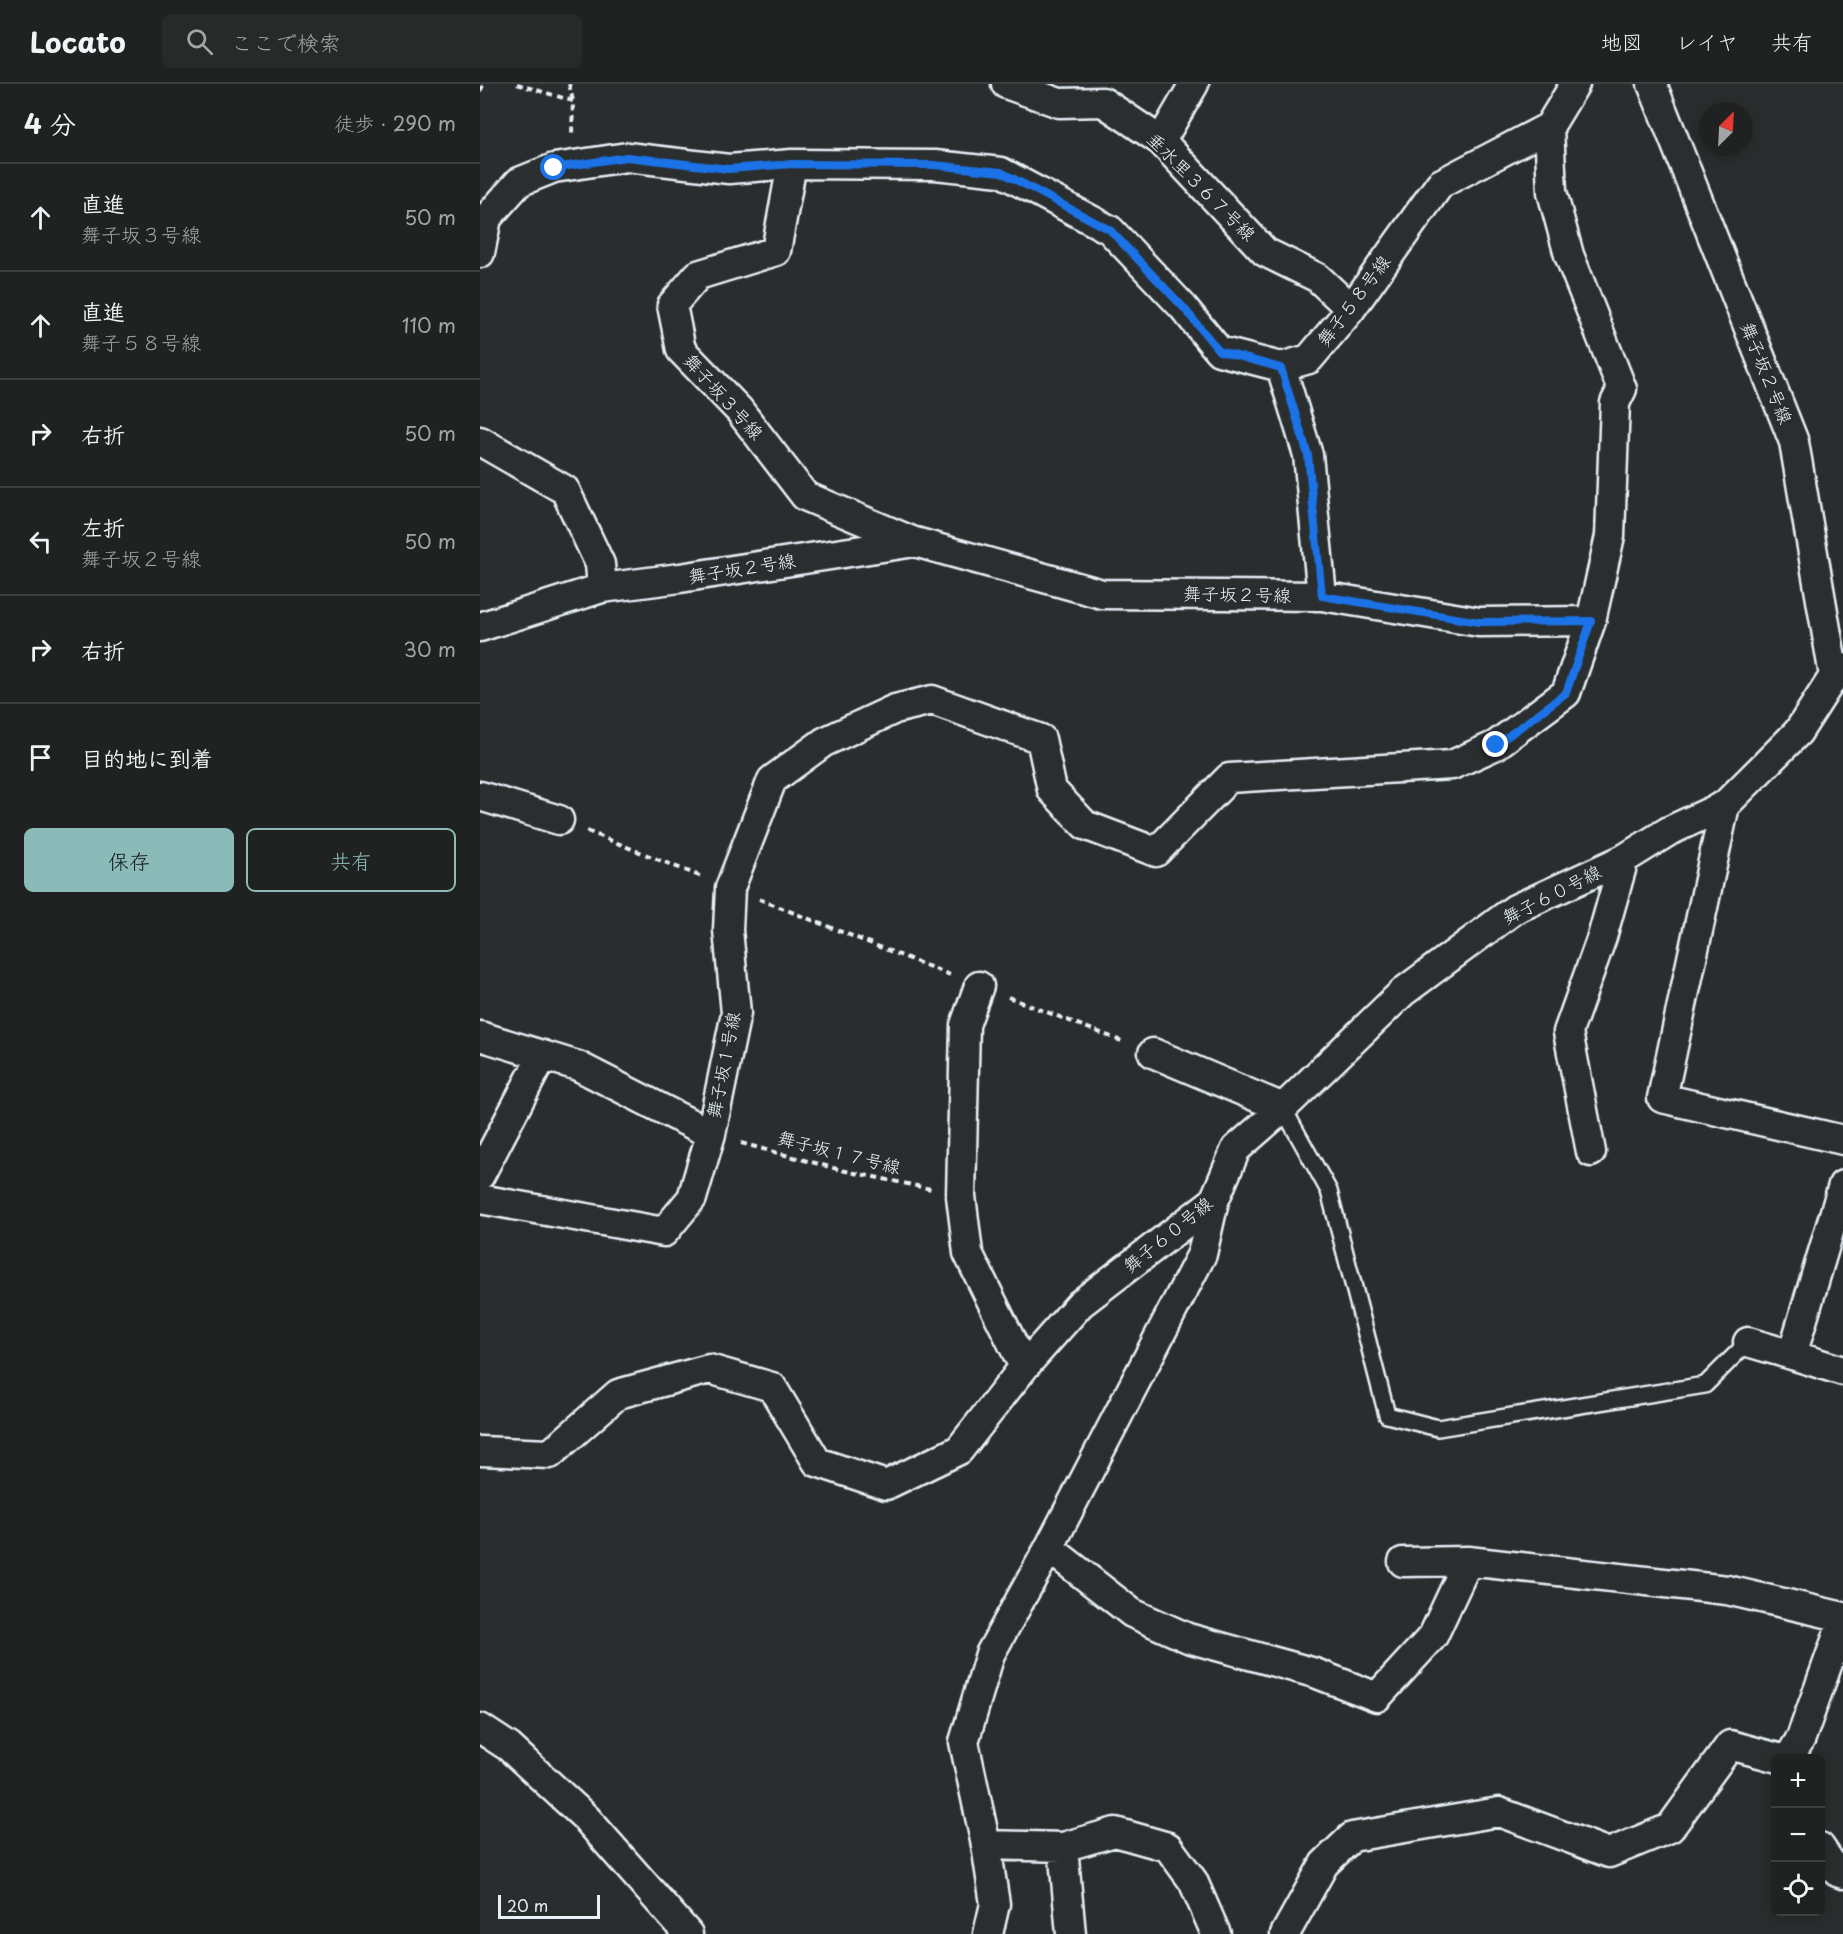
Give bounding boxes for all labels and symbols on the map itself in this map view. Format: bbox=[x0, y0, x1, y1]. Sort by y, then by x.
north arrow bbox=[1699, 102, 1753, 156]
street label: 垂水里３６７号線 bbox=[1142, 125, 1263, 246]
route start bbox=[540, 154, 566, 180]
street label: 舞子５８号線 bbox=[1310, 249, 1396, 351]
street label: 舞子坂２号線 bbox=[1735, 317, 1800, 428]
street label: 舞子坂３号線 bbox=[678, 347, 770, 445]
street label: 舞子坂２号線 bbox=[686, 546, 797, 589]
street label: 舞子坂２号線 bbox=[1183, 579, 1291, 608]
route end bbox=[1482, 731, 1508, 757]
street label: 舞子６０号線 bbox=[1497, 857, 1606, 930]
street label: 舞子坂１号線 bbox=[699, 1009, 746, 1120]
street label: 舞子坂１７号線 bbox=[775, 1123, 904, 1180]
street label: 舞子６０号線 bbox=[1117, 1189, 1218, 1278]
scale bar bbox=[498, 1892, 600, 1920]

